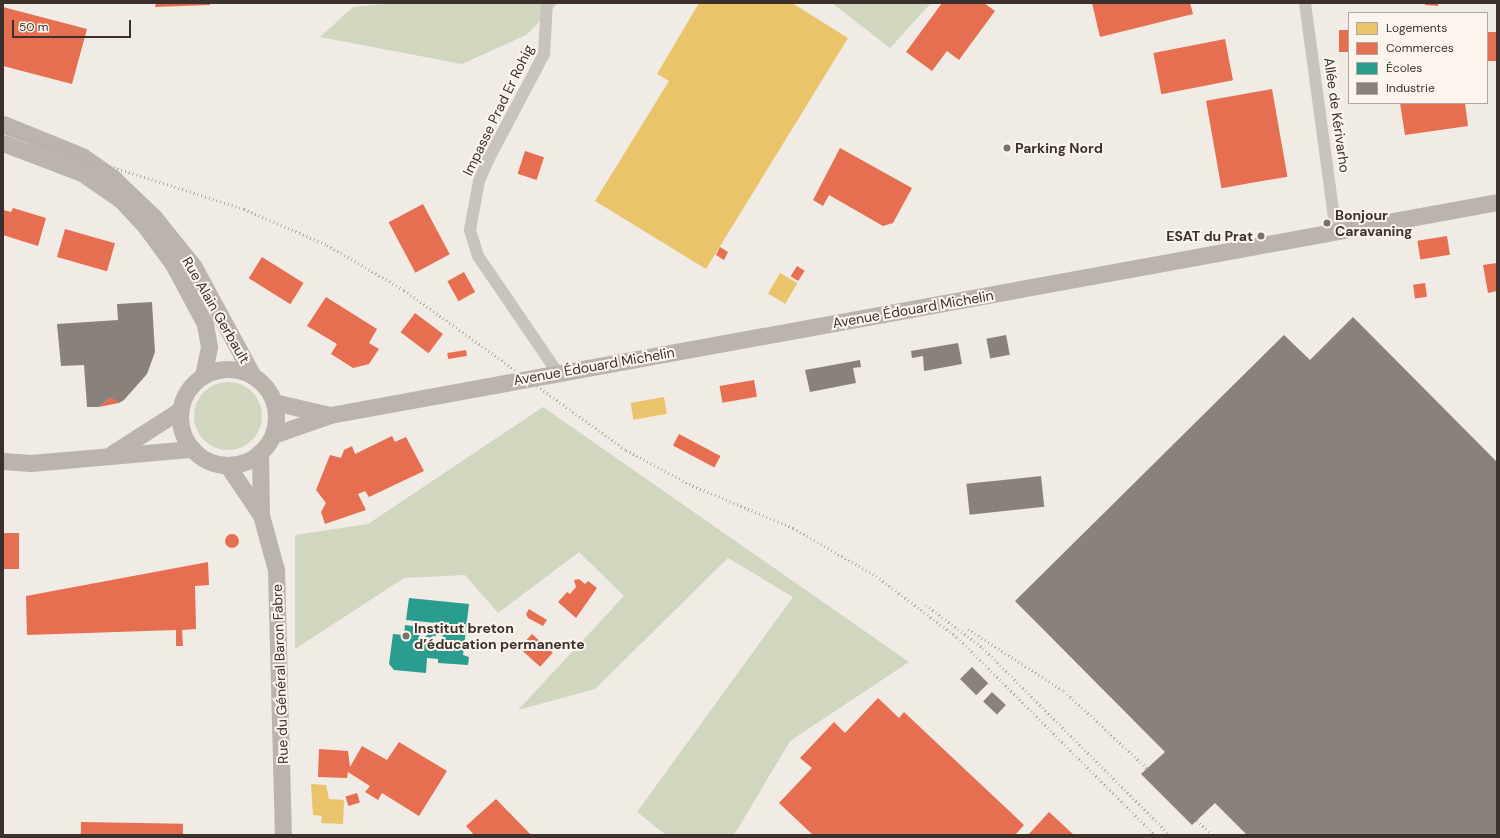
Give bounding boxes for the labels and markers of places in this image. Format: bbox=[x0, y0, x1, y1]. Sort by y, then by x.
place label: Parking Nord bbox=[1015, 140, 1103, 156]
marker: Parking Nord bbox=[1002, 143, 1012, 153]
place label: Bonjour Caravaning bbox=[1335, 207, 1412, 240]
marker: Bonjour Caravaning bbox=[1322, 218, 1332, 228]
place label: ESAT du Prat bbox=[1166, 228, 1253, 244]
marker: ESAT du Prat bbox=[1256, 231, 1266, 241]
place label: Institut breton d’éducation permanente bbox=[414, 620, 585, 652]
marker: Institut breton d’éducation permanente bbox=[401, 631, 411, 641]

